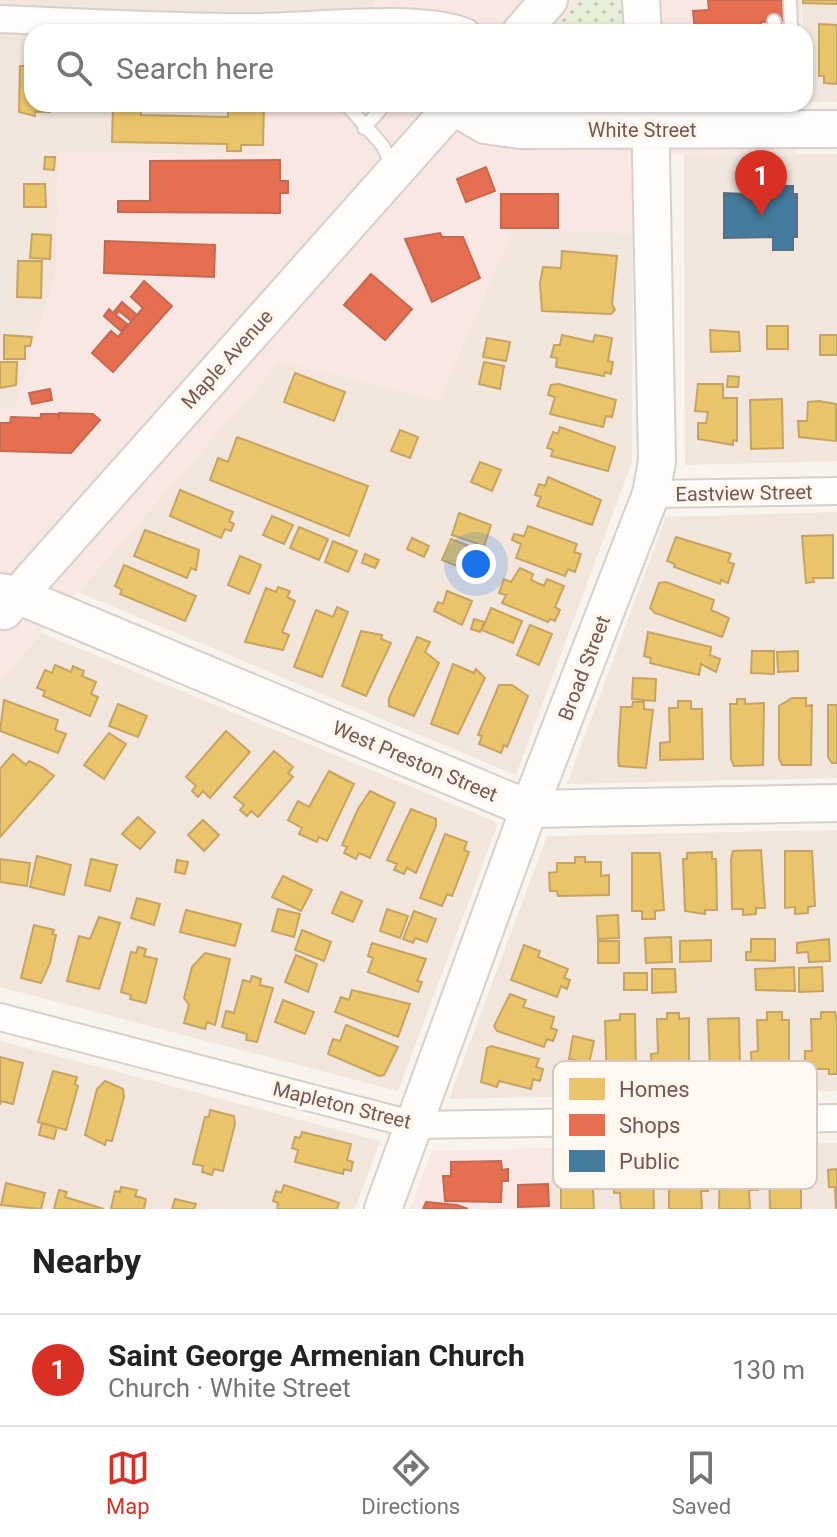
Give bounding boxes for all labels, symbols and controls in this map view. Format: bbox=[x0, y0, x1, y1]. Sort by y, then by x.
search box bbox=[24, 24, 813, 112]
icon: search bbox=[52, 46, 96, 90]
text: Search here bbox=[116, 51, 274, 86]
street label: White Street bbox=[588, 118, 696, 142]
pin: 1 bbox=[735, 150, 787, 216]
street label: Maple Avenue bbox=[176, 304, 278, 414]
street label: Eastview Street bbox=[675, 480, 813, 506]
your location bbox=[456, 544, 496, 584]
street label: Broad Street bbox=[553, 612, 615, 724]
street label: West Preston Street bbox=[329, 715, 501, 807]
legend bbox=[553, 1061, 817, 1189]
street label: Mapleton Street bbox=[270, 1076, 414, 1134]
text: Homes bbox=[619, 1077, 690, 1102]
text: Shops bbox=[619, 1113, 680, 1138]
text: Public bbox=[619, 1149, 680, 1174]
text: Nearby bbox=[32, 1241, 141, 1281]
text: Saint George Armenian Church bbox=[108, 1338, 525, 1373]
text: 1 bbox=[51, 1355, 65, 1385]
text: 130 m bbox=[732, 1355, 805, 1385]
text: Church · White Street bbox=[108, 1373, 351, 1403]
tab: Map bbox=[106, 1446, 150, 1519]
tab: Directions bbox=[361, 1446, 460, 1519]
tab: Saved bbox=[672, 1446, 731, 1519]

